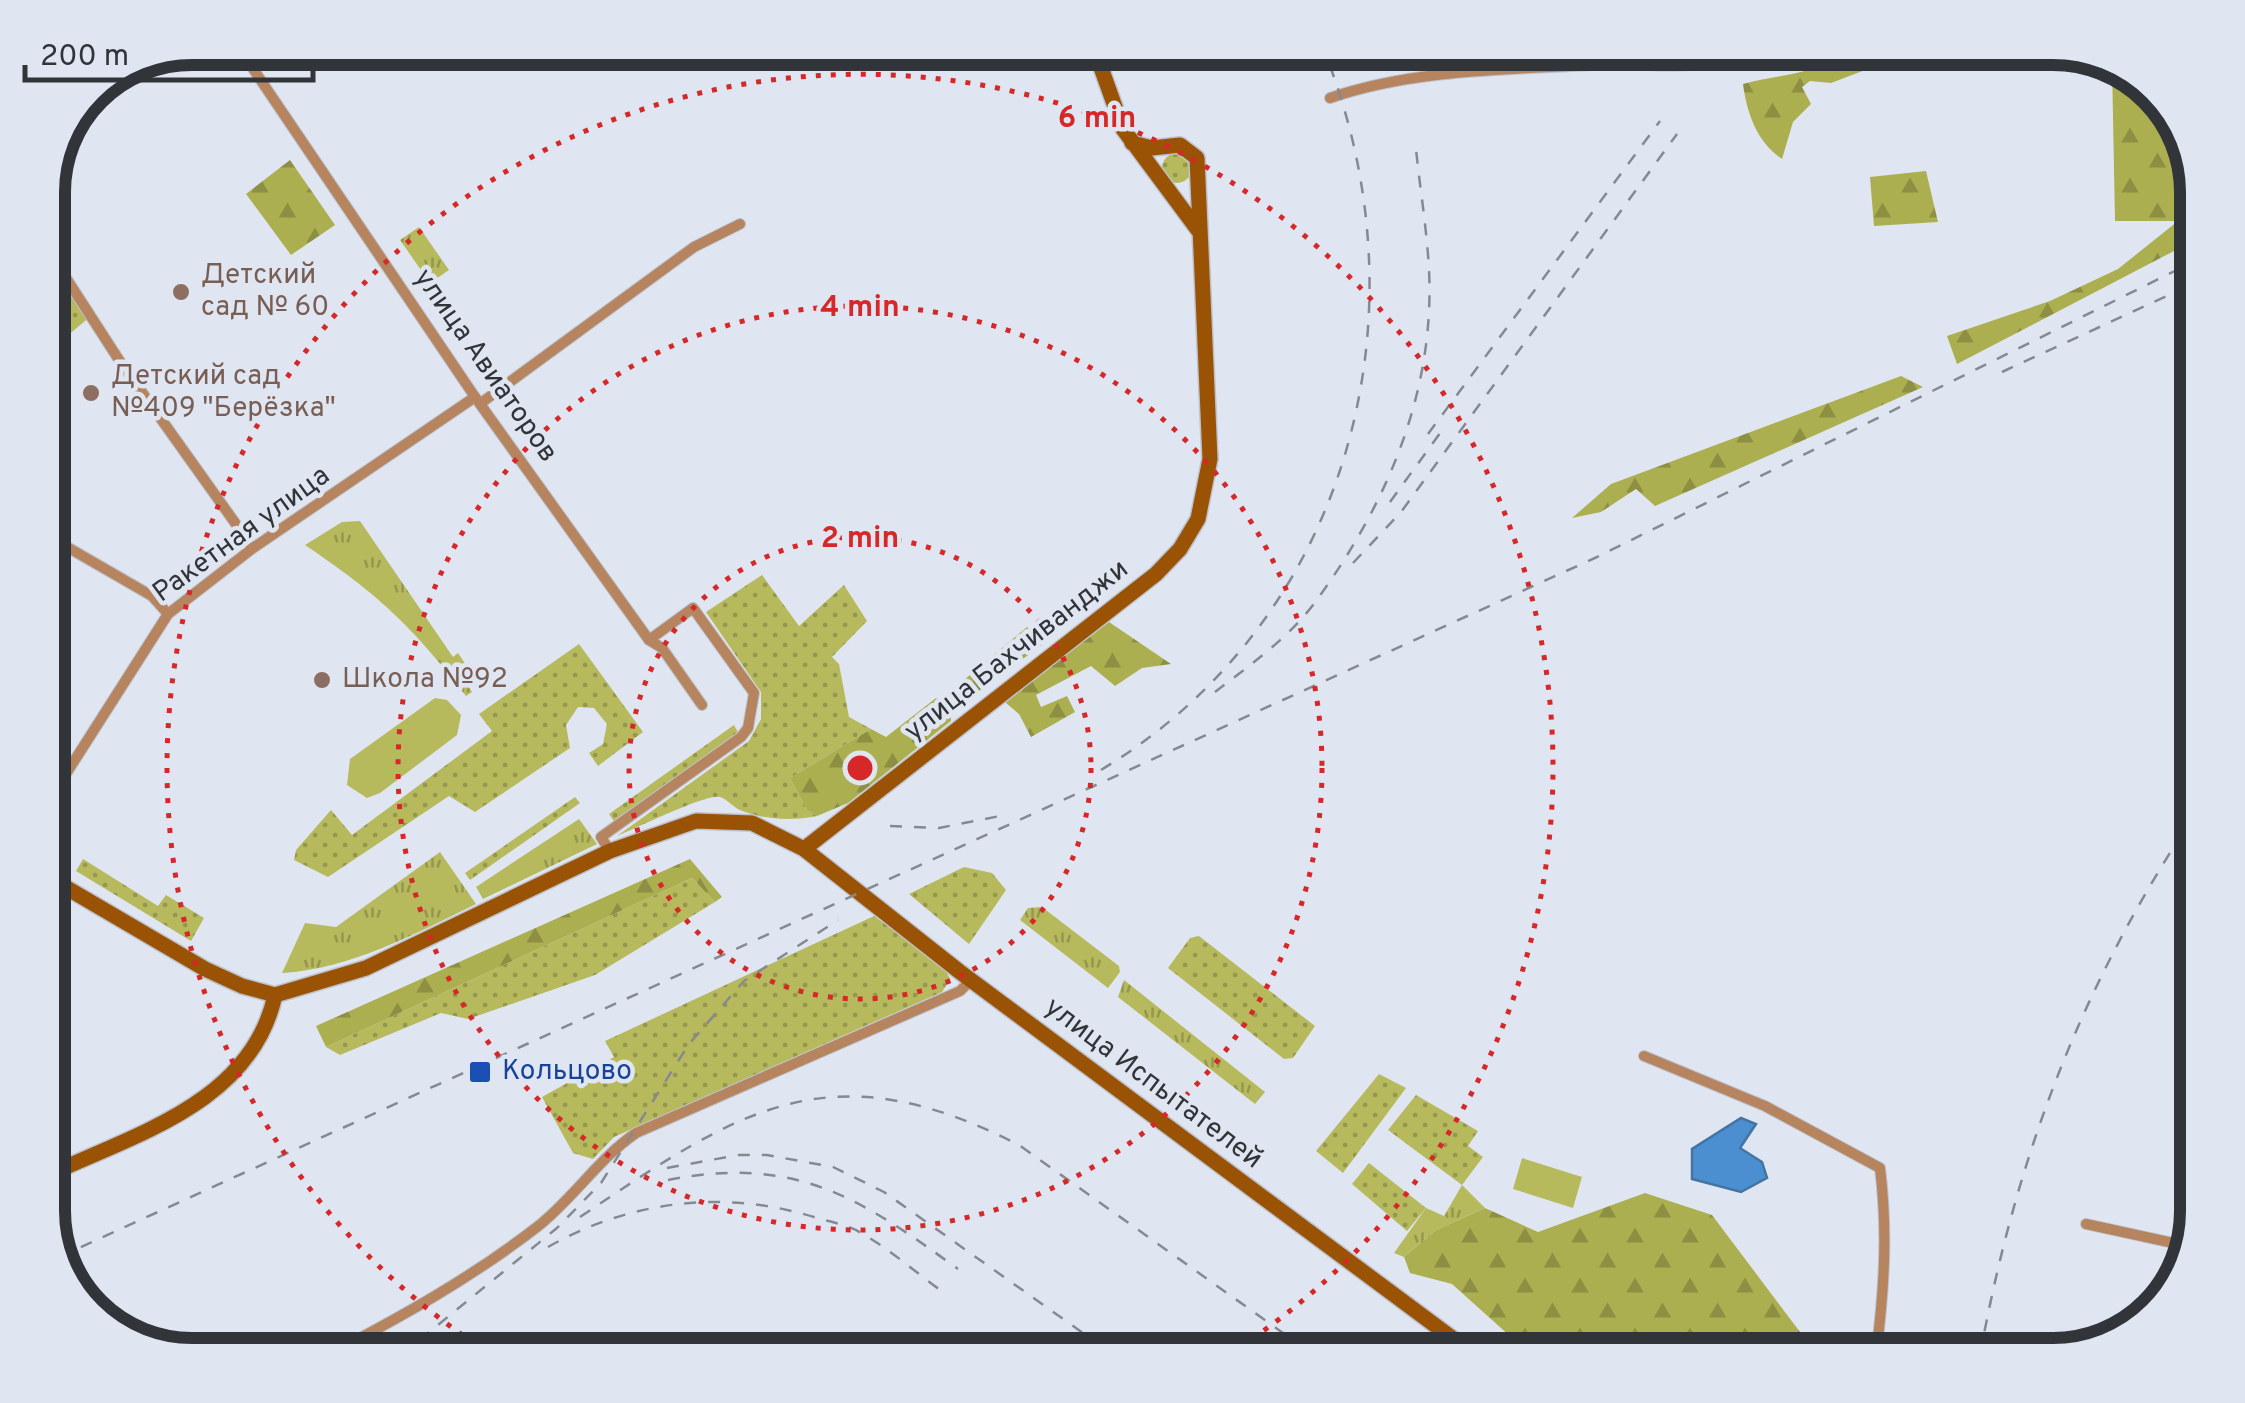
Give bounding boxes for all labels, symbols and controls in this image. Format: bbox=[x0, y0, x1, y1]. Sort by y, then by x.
scale bar bbox=[25, 20, 312, 82]
text: 200 m bbox=[40, 39, 129, 76]
text: 6 min bbox=[1058, 101, 1136, 138]
place label: Детский сад № 60 bbox=[201, 258, 329, 326]
street label: улица Авиаторов bbox=[405, 262, 565, 470]
marker: Детский сад № 60 bbox=[170, 281, 192, 303]
text: 4 min bbox=[820, 290, 900, 327]
place label: Детский сад №409 "Берёзка" bbox=[111, 359, 336, 427]
marker: Детский сад №409 "Берёзка" bbox=[80, 382, 102, 404]
street label: Ракетная улица bbox=[146, 459, 338, 611]
text: 2 min bbox=[821, 521, 899, 558]
street label: улица Бахчиванджи bbox=[898, 552, 1136, 750]
place label: Школа №92 bbox=[342, 662, 508, 698]
marker: Школа №92 bbox=[311, 669, 333, 691]
centre of rings bbox=[842, 750, 878, 786]
street label: улица Испытателей bbox=[1037, 990, 1269, 1178]
place label: Кольцово bbox=[502, 1054, 632, 1090]
marker: Кольцово bbox=[467, 1059, 493, 1085]

